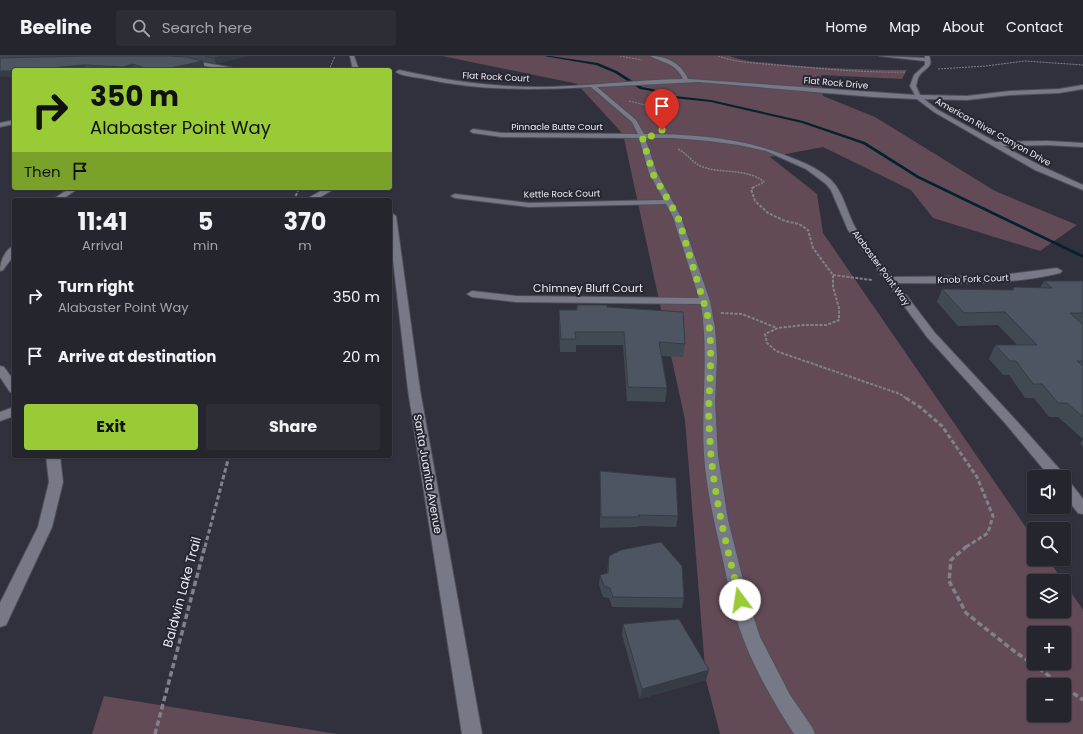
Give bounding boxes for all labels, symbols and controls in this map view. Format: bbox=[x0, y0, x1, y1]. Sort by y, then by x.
search box bbox=[116, 10, 396, 46]
text: Beeline bbox=[20, 14, 92, 41]
icon: search bbox=[130, 17, 152, 39]
text: Search here bbox=[162, 17, 252, 38]
text: Home bbox=[825, 17, 867, 37]
text: Map bbox=[889, 17, 920, 37]
text: About bbox=[942, 17, 984, 37]
text: Contact bbox=[1006, 17, 1063, 37]
street label: Flat Rock Court bbox=[462, 69, 530, 85]
street label: Flat Rock Drive bbox=[803, 74, 869, 92]
text: 350 m bbox=[90, 77, 179, 116]
icon: right bbox=[24, 84, 76, 136]
pin bbox=[645, 89, 679, 130]
icon: arrive bbox=[651, 95, 673, 117]
street label: American River Canyon Drive bbox=[933, 95, 1053, 169]
text: Alabaster Point Way bbox=[90, 115, 271, 140]
street label: Pinnacle Butte Court bbox=[511, 121, 603, 133]
icon: arrive bbox=[69, 160, 91, 182]
text: Then bbox=[24, 161, 61, 182]
street label: Kettle Rock Court bbox=[524, 187, 600, 201]
text: 11:41 bbox=[77, 205, 128, 238]
text: 5 bbox=[198, 205, 213, 238]
text: 370 bbox=[283, 205, 326, 238]
street label: Alabaster Point Way bbox=[850, 228, 912, 308]
text: Arrival bbox=[82, 236, 123, 255]
text: min bbox=[193, 236, 218, 255]
text: m bbox=[298, 236, 312, 255]
street label: Knob Fork Court bbox=[937, 272, 1009, 286]
text: Turn right bbox=[58, 276, 134, 297]
street label: Chimney Bluff Court bbox=[533, 280, 643, 296]
icon: right bbox=[24, 285, 46, 307]
text: 350 m bbox=[333, 286, 380, 307]
text: Alabaster Point Way bbox=[58, 298, 189, 317]
icon: arrive bbox=[24, 345, 46, 367]
text: Arrive at destination bbox=[58, 346, 216, 367]
text: 20 m bbox=[342, 346, 380, 367]
button: Exit bbox=[24, 404, 198, 450]
button: Share bbox=[206, 404, 380, 450]
street label: Santa Juanita Avenue bbox=[410, 413, 446, 535]
map controls bbox=[1027, 470, 1071, 722]
button: sound bbox=[1027, 470, 1071, 514]
button: search bbox=[1027, 522, 1071, 566]
street label: Baldwin Lake Trail bbox=[158, 534, 206, 650]
button: layers bbox=[1027, 574, 1071, 618]
position arrow bbox=[719, 579, 761, 621]
button: + bbox=[1027, 626, 1071, 670]
button: − bbox=[1027, 678, 1071, 722]

